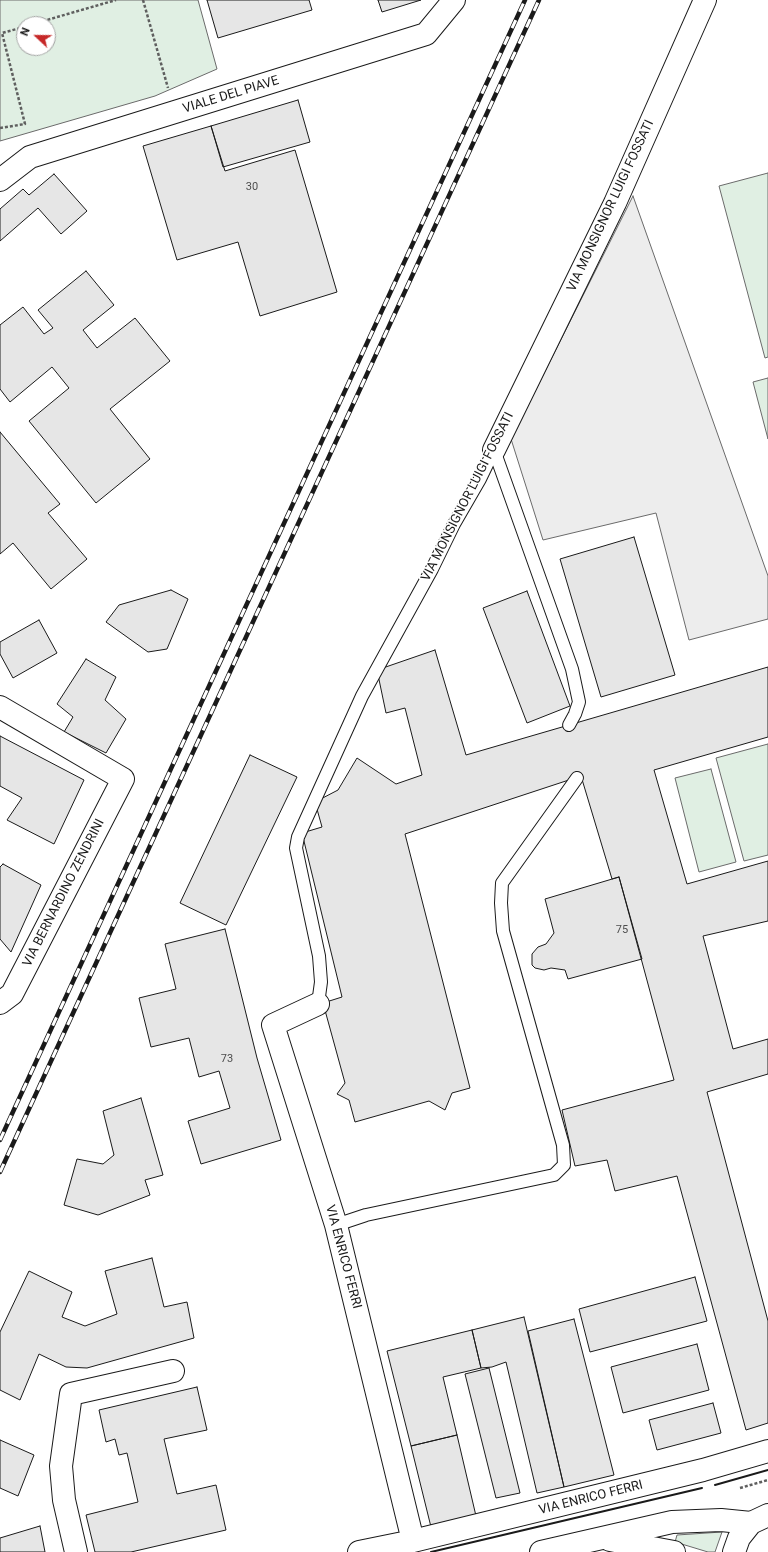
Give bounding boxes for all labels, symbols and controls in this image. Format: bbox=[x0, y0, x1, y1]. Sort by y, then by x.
north arrow bbox=[16, 16, 56, 56]
text: N bbox=[18, 26, 33, 38]
street label: VIALE DEL PIAVE bbox=[181, 73, 281, 117]
street label: VIA MONSIGNOR LUIGI FOSSATI bbox=[564, 118, 658, 294]
house number: 30 bbox=[246, 180, 258, 194]
street label: VIA MONSIGNOR LUIGI FOSSATI bbox=[418, 410, 518, 584]
street label: VIA BERNARDINO ZENDRINI bbox=[20, 816, 108, 970]
house number: 75 bbox=[616, 923, 628, 937]
house number: 73 bbox=[221, 1052, 233, 1066]
street label: VIA ENRICO FERRI bbox=[322, 1203, 364, 1311]
street label: VIA ENRICO FERRI bbox=[537, 1478, 645, 1518]

